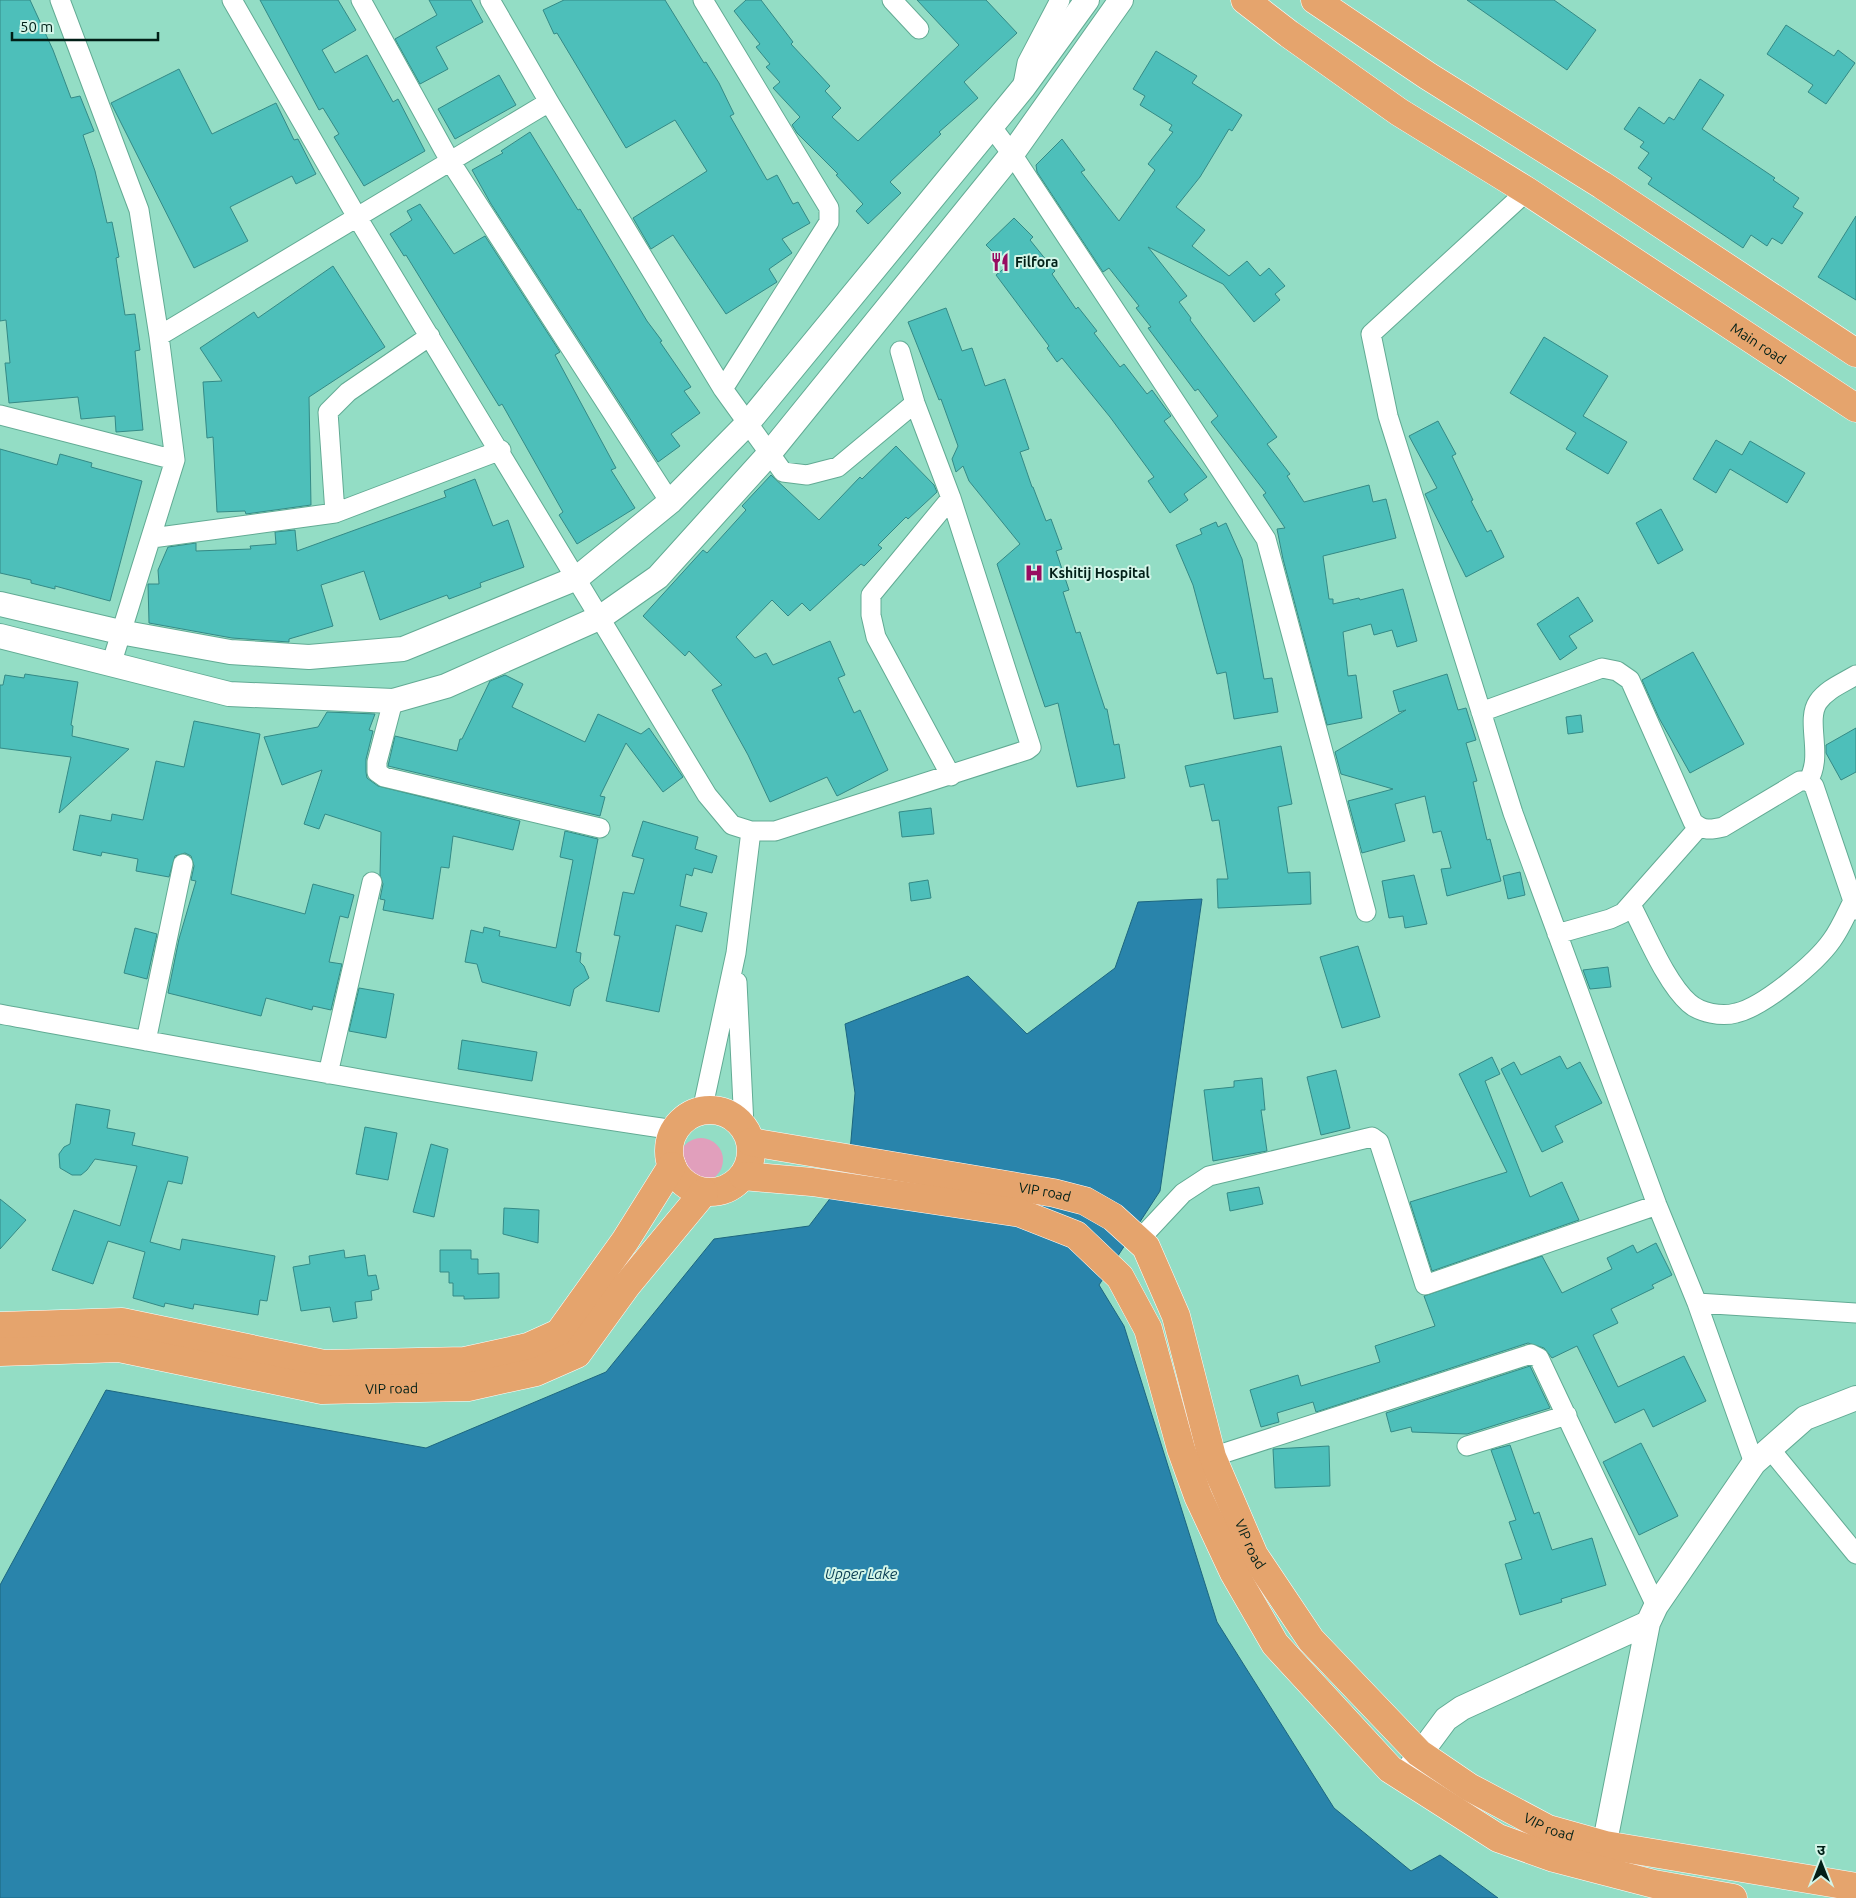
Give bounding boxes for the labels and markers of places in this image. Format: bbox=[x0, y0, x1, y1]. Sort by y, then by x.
restaurant icon: Filfora bbox=[989, 251, 1011, 273]
place label: Filfora bbox=[1015, 254, 1058, 270]
hospital icon: Kshitij Hospital bbox=[1023, 562, 1045, 584]
place label: Kshitij Hospital bbox=[1049, 565, 1150, 581]

